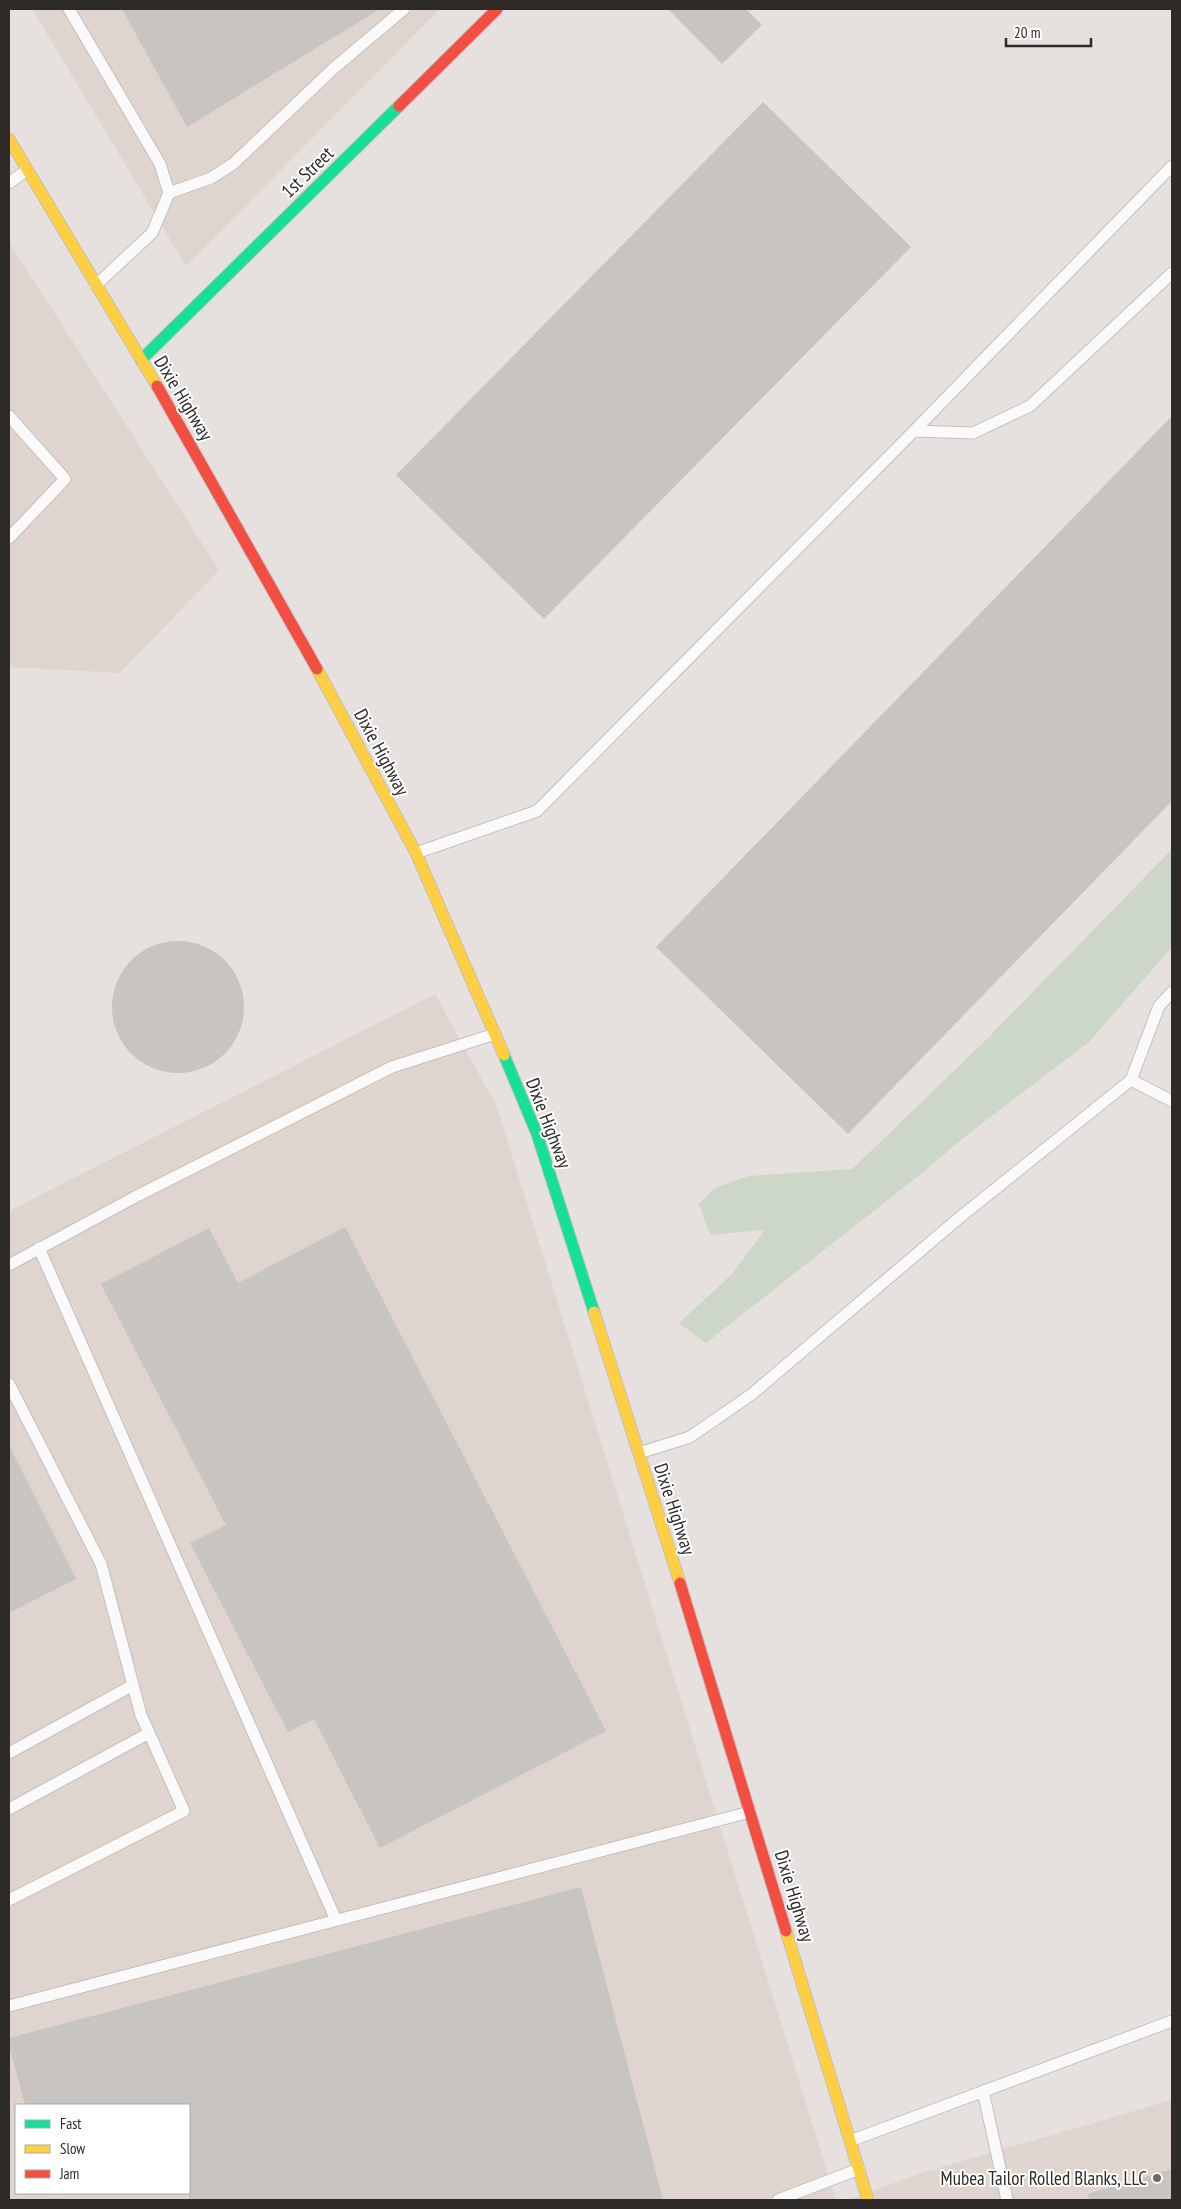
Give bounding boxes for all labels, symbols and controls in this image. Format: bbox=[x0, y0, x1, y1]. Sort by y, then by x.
scale bar bbox=[1006, 15, 1091, 47]
text: 20 m bbox=[1014, 23, 1040, 42]
street label: 1st Street bbox=[276, 141, 339, 203]
street label: Dixie Highway bbox=[149, 351, 219, 446]
street label: Dixie Highway bbox=[349, 705, 415, 800]
street label: Dixie Highway bbox=[521, 1074, 577, 1172]
street label: Dixie Highway bbox=[649, 1460, 701, 1559]
street label: Dixie Highway bbox=[770, 1847, 821, 1946]
legend bbox=[15, 2104, 190, 2194]
text: Fast bbox=[60, 2114, 81, 2133]
text: Slow bbox=[60, 2139, 85, 2158]
text: Jam bbox=[59, 2164, 79, 2183]
place label: Mubea Tailor Rolled Blanks, LLC bbox=[941, 2166, 1147, 2190]
marker: Mubea Tailor Rolled Blanks, LLC bbox=[1151, 2172, 1163, 2184]

